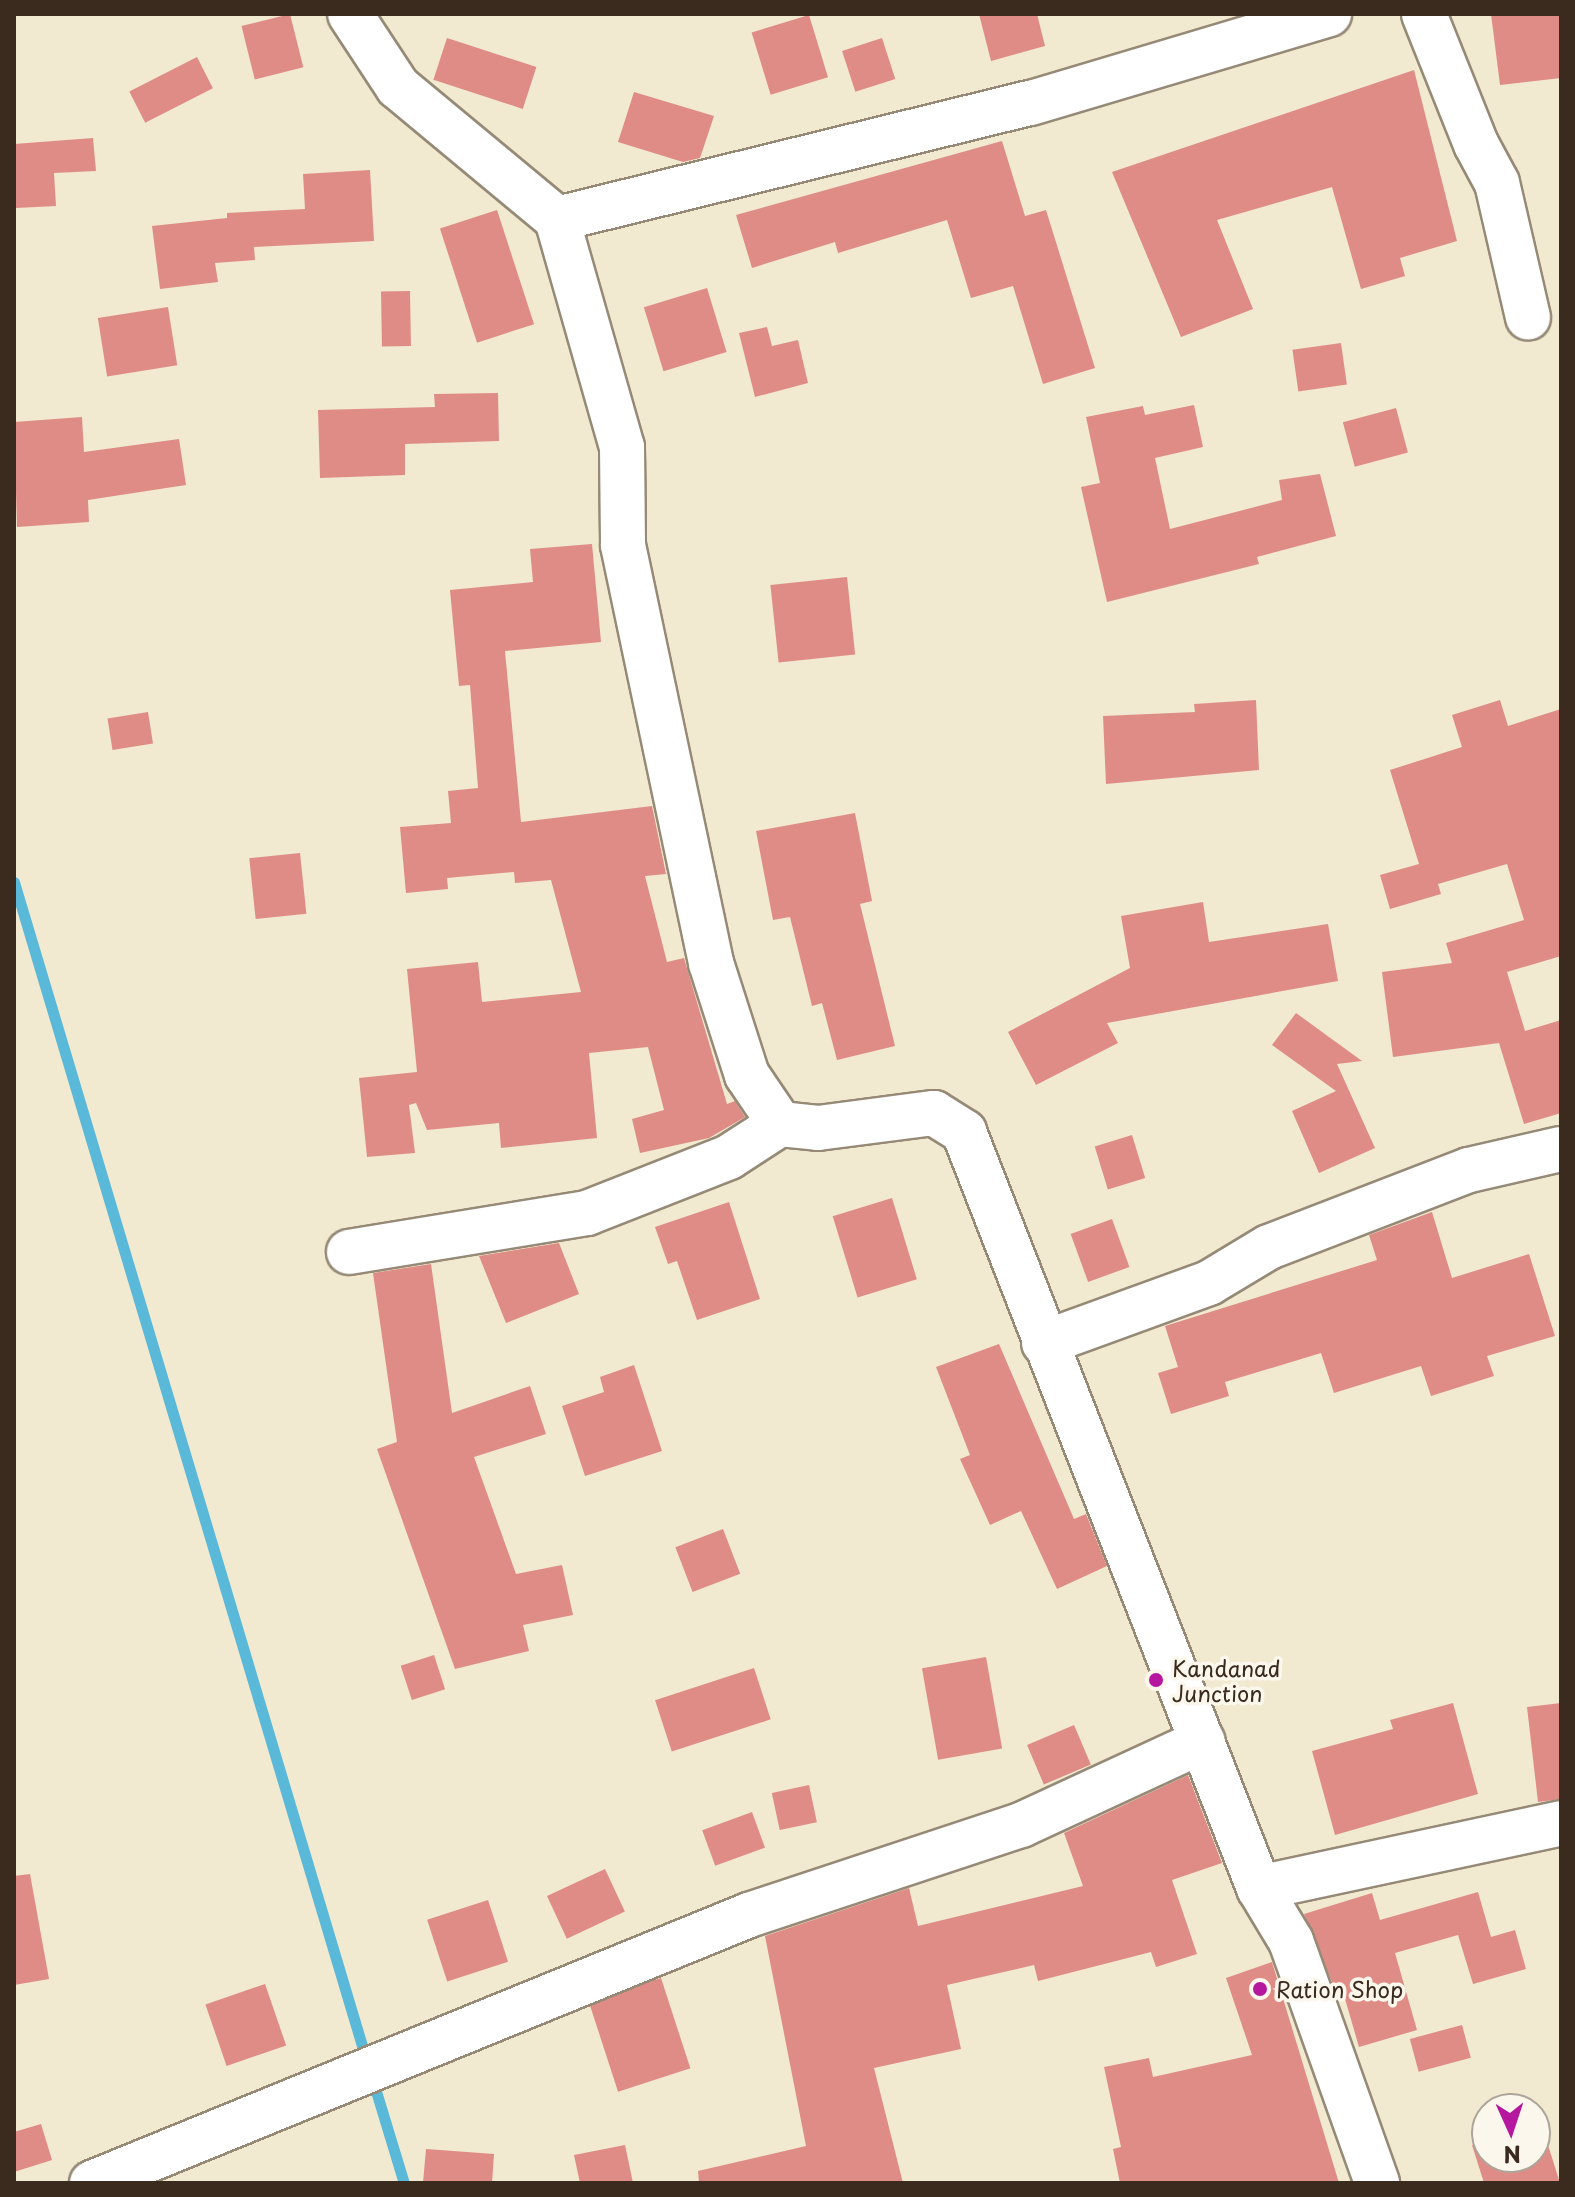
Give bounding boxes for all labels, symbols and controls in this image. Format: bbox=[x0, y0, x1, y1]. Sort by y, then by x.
place label: Kandanad Junction bbox=[1172, 1654, 1281, 1706]
marker: Kandanad Junction bbox=[1147, 1671, 1165, 1689]
place label: Ration Shop bbox=[1276, 1976, 1403, 2002]
marker: Ration Shop bbox=[1251, 1980, 1269, 1998]
north arrow bbox=[1471, 2093, 1551, 2173]
text: N bbox=[1503, 2139, 1522, 2172]

